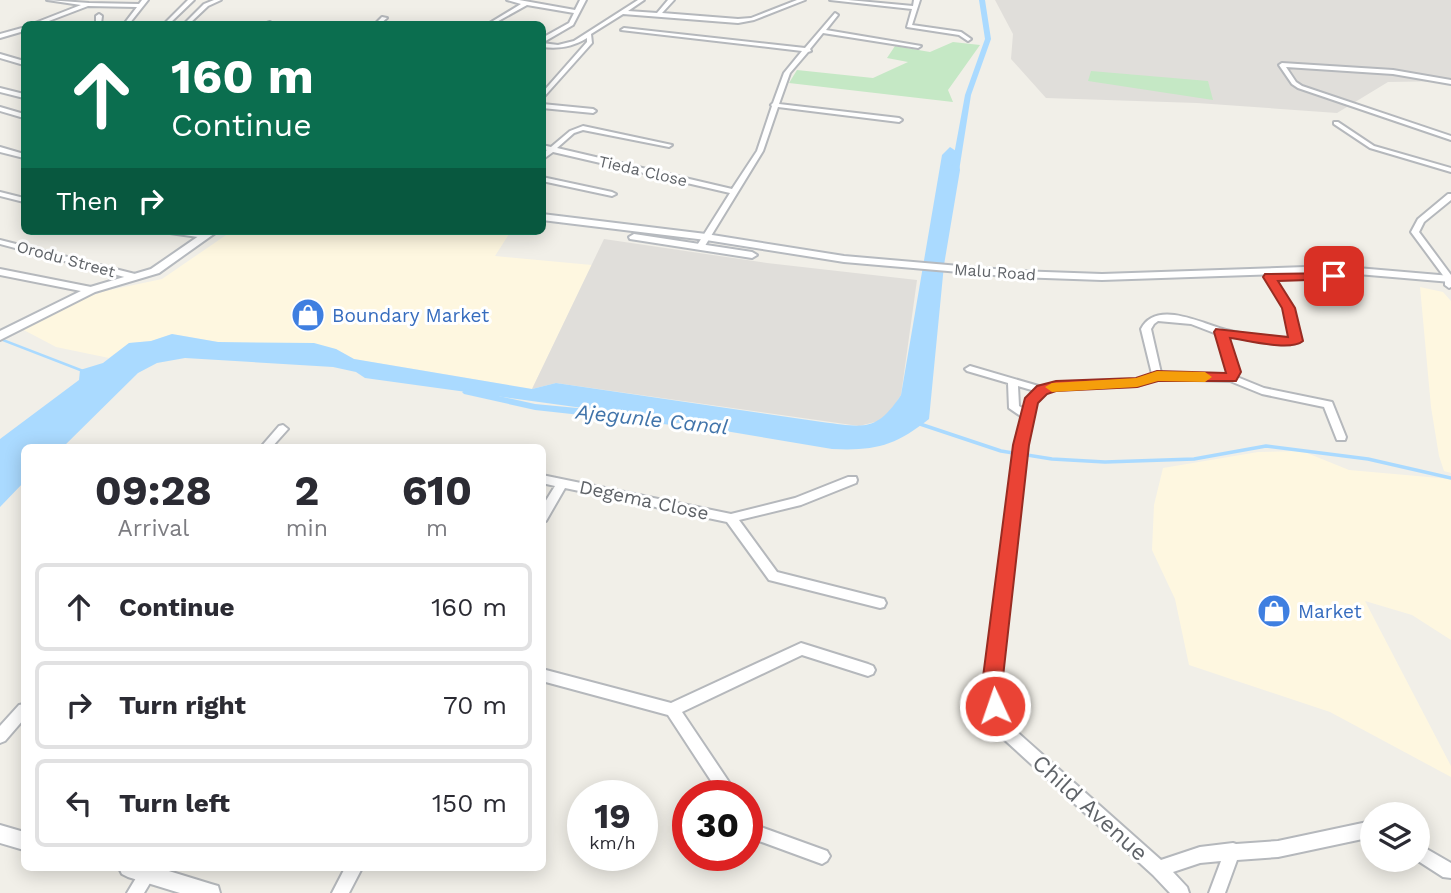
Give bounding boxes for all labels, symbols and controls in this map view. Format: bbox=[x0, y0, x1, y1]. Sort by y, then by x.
text: 160 m bbox=[171, 47, 314, 105]
icon: ahead bbox=[56, 49, 147, 140]
text: Continue bbox=[171, 106, 312, 144]
street label: Tieda Close bbox=[597, 152, 689, 190]
icon: right bbox=[132, 182, 170, 220]
text: Then bbox=[56, 186, 118, 216]
street label: Orodu Street bbox=[15, 237, 118, 281]
pin bbox=[1304, 246, 1364, 306]
icon: arrive bbox=[1315, 257, 1353, 295]
street label: Malu Road bbox=[953, 260, 1037, 284]
shop icon: Boundary Market bbox=[289, 296, 327, 334]
place label: Boundary Market bbox=[332, 304, 489, 327]
water label: Ajegunle Canal bbox=[574, 398, 729, 439]
text: 09:28 bbox=[95, 466, 212, 515]
text: 2 bbox=[294, 466, 319, 515]
text: 610 bbox=[402, 466, 472, 515]
street label: Degema Close bbox=[577, 475, 711, 525]
text: Arrival bbox=[117, 515, 189, 542]
text: min bbox=[286, 515, 328, 542]
text: m bbox=[426, 515, 448, 542]
icon: ahead bbox=[60, 588, 98, 626]
text: Continue bbox=[119, 592, 235, 622]
text: 160 m bbox=[431, 592, 507, 622]
shop icon: Market bbox=[1255, 592, 1293, 630]
place label: Market bbox=[1298, 600, 1362, 623]
position arrow bbox=[958, 669, 1032, 743]
icon: right bbox=[60, 686, 98, 724]
text: Turn right bbox=[119, 690, 246, 720]
text: 70 m bbox=[443, 690, 507, 720]
street label: Child Avenue bbox=[1027, 749, 1153, 867]
speed limit sign: 30 bbox=[672, 780, 763, 871]
icon: left bbox=[60, 784, 98, 822]
text: Turn left bbox=[119, 788, 230, 818]
text: 150 m bbox=[432, 788, 507, 818]
text: 19 bbox=[594, 795, 631, 837]
map controls bbox=[1360, 802, 1430, 872]
button: layers bbox=[1360, 802, 1430, 872]
text: km/h bbox=[589, 832, 636, 853]

